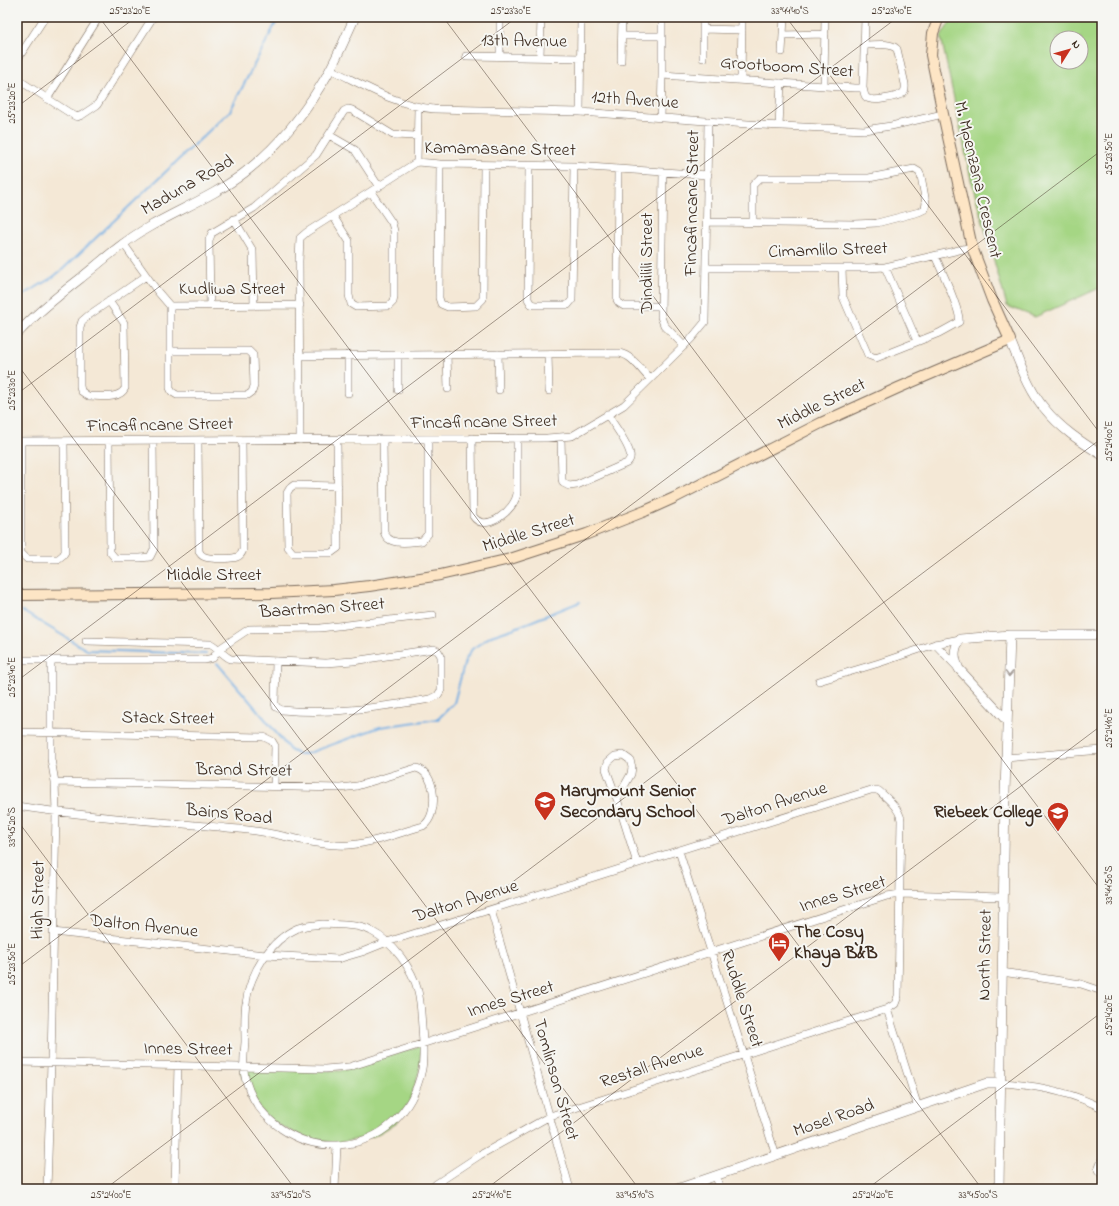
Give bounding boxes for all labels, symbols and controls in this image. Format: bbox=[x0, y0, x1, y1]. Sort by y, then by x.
text: 25°23'20"E bbox=[109, 4, 151, 19]
text: 25°23'30"E bbox=[491, 4, 531, 19]
text: 33°44'40"S bbox=[771, 4, 809, 19]
text: 25°23'40"E bbox=[872, 4, 912, 19]
street label: 13th Avenue bbox=[481, 28, 568, 56]
north arrow bbox=[1049, 30, 1089, 70]
text: N bbox=[1068, 37, 1085, 52]
street label: Grootboom Street bbox=[719, 50, 855, 86]
text: 25°23'20"E bbox=[5, 82, 20, 124]
street label: 12th Avenue bbox=[590, 85, 681, 117]
street label: M. Mpenzana Crescent bbox=[946, 99, 1008, 261]
street label: Fincafincane Street bbox=[679, 130, 707, 277]
text: 25°23'50"E bbox=[1102, 133, 1117, 175]
street label: Kamamasane Street bbox=[424, 136, 576, 164]
street label: Maduna Road bbox=[137, 149, 239, 223]
street label: Dindilili Street bbox=[635, 212, 661, 315]
street label: Cimamlilo Street bbox=[768, 236, 888, 266]
street label: Kudliwa Street bbox=[179, 277, 285, 303]
text: 25°23'30"E bbox=[5, 370, 20, 410]
street label: Middle Street bbox=[773, 372, 871, 438]
street label: Fincafincane Street bbox=[410, 409, 557, 437]
street label: Fincafincane Street bbox=[86, 412, 233, 440]
text: 25°24'00"E bbox=[1102, 421, 1117, 461]
street label: Middle Street bbox=[480, 508, 578, 560]
street label: Middle Street bbox=[166, 563, 262, 589]
street label: Baartman Street bbox=[257, 592, 386, 626]
text: 25°23'40"E bbox=[5, 657, 20, 697]
one-way arrow bbox=[1005, 671, 1013, 677]
street label: Stack Street bbox=[121, 705, 215, 733]
text: 25°24'10"E bbox=[1102, 708, 1117, 748]
street label: Brand Street bbox=[195, 757, 292, 785]
street label: Dalton Avenue bbox=[718, 776, 832, 834]
place label: Marymount Senior Secondary School bbox=[560, 779, 696, 827]
school or university icon: Marymount Senior Secondary School bbox=[532, 789, 558, 822]
street label: Bains Road bbox=[184, 797, 274, 832]
place label: Riebeek College bbox=[934, 800, 1043, 827]
school or university icon: Riebeek College bbox=[1045, 800, 1071, 833]
text: 33°45'20"S bbox=[5, 806, 20, 847]
street label: High Street bbox=[25, 860, 54, 940]
text: 33°44'50"S bbox=[1102, 865, 1117, 905]
street label: Innes Street bbox=[797, 870, 889, 920]
street label: Dalton Avenue bbox=[409, 873, 523, 931]
street label: Dalton Avenue bbox=[88, 908, 200, 946]
street label: North Street bbox=[972, 909, 1000, 1001]
place label: The Cosy Khaya B&B bbox=[794, 920, 878, 968]
hotel icon: The Cosy Khaya B&B bbox=[766, 930, 792, 963]
text: 25°23'50"E bbox=[5, 943, 20, 985]
street label: Ruddle Street bbox=[713, 947, 769, 1051]
street label: Innes Street bbox=[465, 975, 557, 1025]
text: 25°24'20"E bbox=[1102, 994, 1117, 1036]
street label: Tomlinson Street bbox=[525, 1016, 585, 1144]
street label: Innes Street bbox=[143, 1036, 233, 1064]
street label: Restall Avenue bbox=[597, 1038, 708, 1096]
street label: Mosel Road bbox=[790, 1093, 878, 1145]
text: 25°24'00"E bbox=[91, 1188, 131, 1203]
text: 33°45'20"S bbox=[271, 1188, 312, 1203]
text: 25°24'10"E bbox=[472, 1188, 512, 1203]
text: 33°45'10"S bbox=[616, 1188, 655, 1203]
text: 25°24'20"E bbox=[852, 1188, 894, 1203]
text: 33°45'00"S bbox=[958, 1188, 998, 1203]

